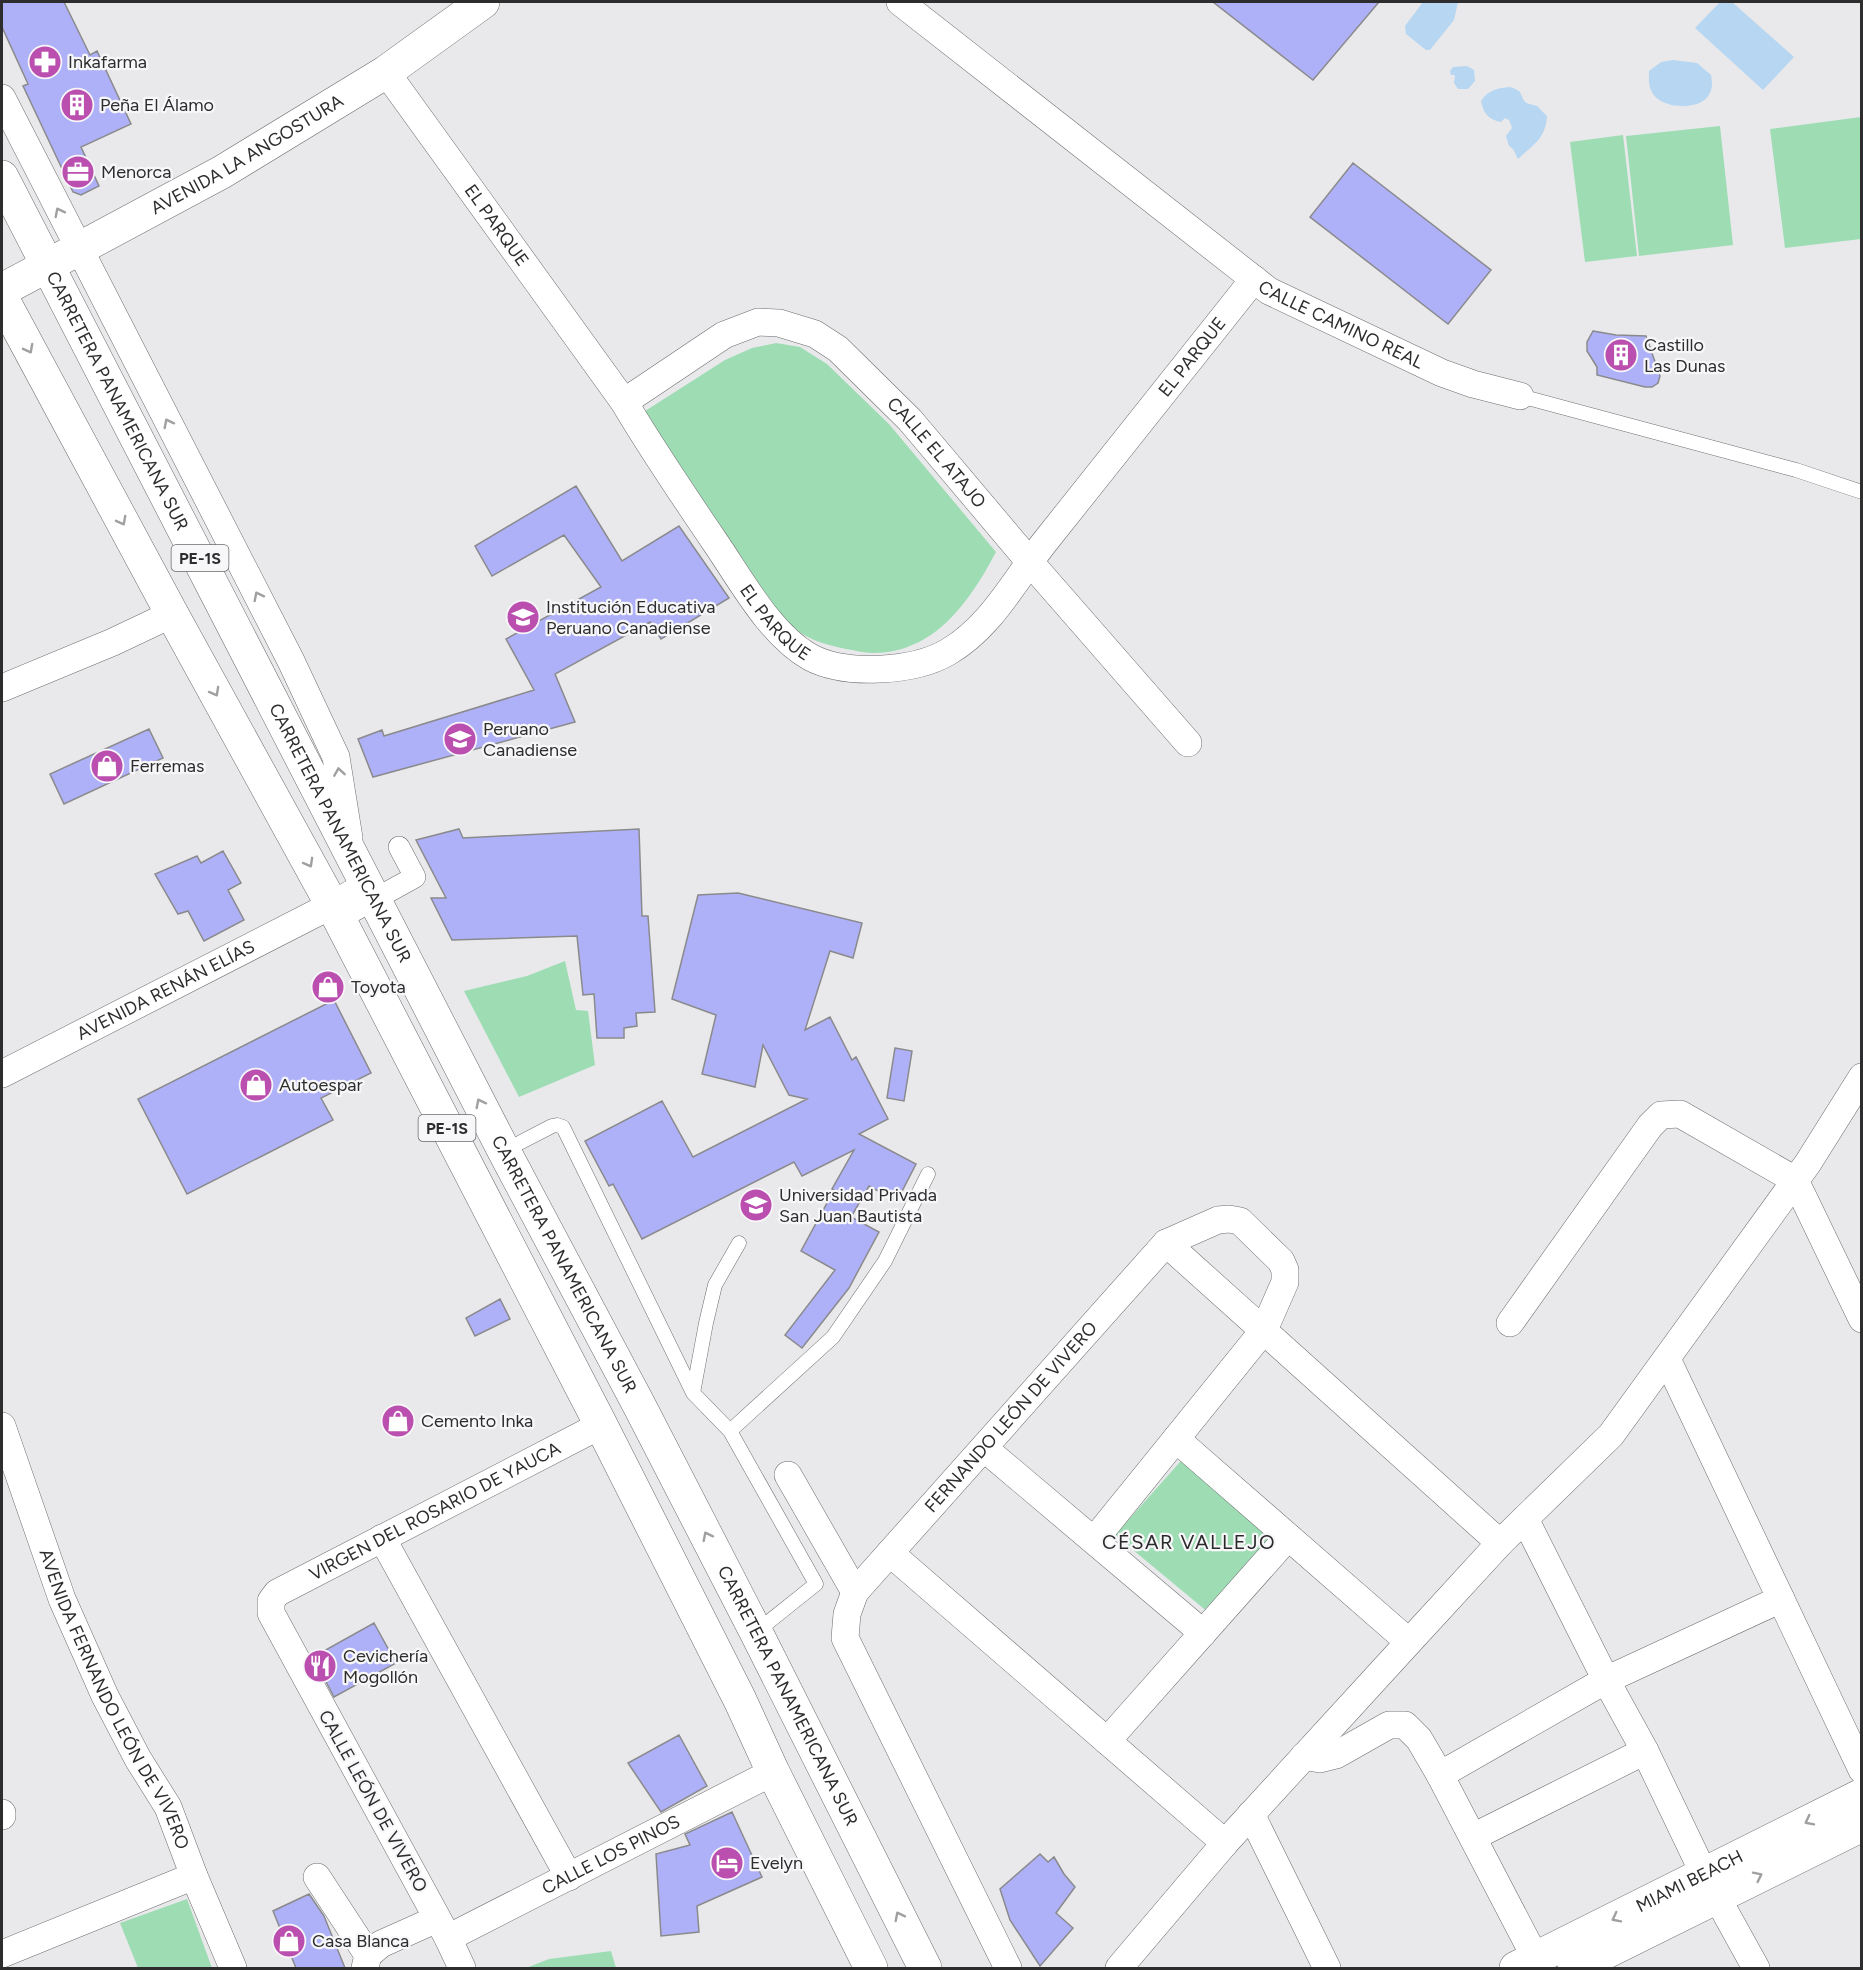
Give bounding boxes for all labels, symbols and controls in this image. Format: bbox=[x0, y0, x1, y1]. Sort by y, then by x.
pharmacy icon: Inkafarma bbox=[27, 44, 63, 80]
place label: Inkafarma bbox=[68, 51, 147, 73]
building icon: Peña El Álamo bbox=[59, 87, 95, 123]
street label: AVENIDA LA ANGOSTURA bbox=[147, 90, 347, 219]
place label: Peña El Álamo bbox=[100, 94, 214, 116]
office icon: Menorca bbox=[60, 154, 96, 190]
place label: Menorca bbox=[101, 161, 172, 183]
street label: EL PARQUE bbox=[460, 180, 534, 271]
one-way arrow bbox=[55, 207, 67, 218]
street label: CARRETERA PANAMERICANA SUR bbox=[42, 268, 193, 534]
street label: CALLE CAMINO REAL bbox=[1254, 276, 1427, 374]
street label: EL PARQUE bbox=[1154, 313, 1230, 401]
place label: Castillo Las Dunas bbox=[1644, 334, 1725, 377]
building icon: Castillo Las Dunas bbox=[1603, 337, 1639, 373]
one-way arrow bbox=[22, 343, 33, 353]
street label: CALLE EL ATAJO bbox=[882, 393, 991, 513]
one-way arrow bbox=[164, 418, 175, 429]
one-way arrow bbox=[115, 514, 126, 525]
road number: PE-1S bbox=[172, 545, 228, 571]
street label: EL PARQUE bbox=[735, 580, 815, 666]
one-way arrow bbox=[254, 591, 265, 602]
place label: Institución Educativa Peruano Canadiense bbox=[546, 596, 715, 639]
school or university icon: Institución Educativa Peruano Canadiense bbox=[505, 599, 541, 635]
one-way arrow bbox=[208, 686, 219, 696]
street label: CARRETERA PANAMERICANA SUR bbox=[264, 700, 416, 966]
place label: Peruano Canadiense bbox=[483, 718, 577, 761]
school or university icon: Peruano Canadiense bbox=[442, 721, 478, 757]
shop icon: Ferremas bbox=[89, 748, 125, 784]
place label: Ferremas bbox=[130, 755, 204, 777]
one-way arrow bbox=[333, 768, 345, 777]
one-way arrow bbox=[302, 857, 313, 867]
street label: AVENIDA RENÁN ELÍAS bbox=[73, 935, 258, 1045]
shop icon: Toyota bbox=[310, 969, 346, 1005]
place label: Toyota bbox=[351, 976, 406, 998]
shop icon: Autoespar bbox=[238, 1067, 274, 1103]
place label: Autoespar bbox=[279, 1074, 363, 1096]
one-way arrow bbox=[475, 1098, 487, 1109]
road number: PE-1S bbox=[418, 1115, 476, 1141]
street label: CARRETERA PANAMERICANA SUR bbox=[487, 1132, 642, 1397]
place label: Universidad Privada San Juan Bautista bbox=[779, 1184, 937, 1227]
school or university icon: Universidad Privada San Juan Bautista bbox=[738, 1187, 774, 1223]
street label: FERNANDO LEÓN DE VIVERO bbox=[920, 1317, 1102, 1517]
shop icon: Cemento Inka bbox=[380, 1403, 416, 1439]
place label: Cemento Inka bbox=[421, 1410, 533, 1432]
street label: VIRGEN DEL ROSARIO DE YAUCA bbox=[306, 1437, 564, 1585]
district label: CÉSAR VALLEJO bbox=[1102, 1530, 1276, 1554]
one-way arrow bbox=[702, 1531, 714, 1542]
street label: AVENIDA FERNANDO LEÓN DE VIVERO bbox=[34, 1546, 194, 1852]
street label: CARRETERA PANAMERICANA SUR bbox=[713, 1562, 863, 1829]
place label: Cevichería Mogollón bbox=[343, 1645, 428, 1688]
restaurant icon: Cevichería Mogollón bbox=[302, 1648, 338, 1684]
street label: CALLE LEÓN DE VIVERO bbox=[314, 1706, 432, 1896]
street label: CALLE LOS PINOS bbox=[538, 1810, 684, 1899]
one-way arrow bbox=[1805, 1814, 1816, 1826]
hotel icon: Evelyn bbox=[709, 1845, 745, 1881]
street label: MIAMI BEACH bbox=[1632, 1845, 1747, 1917]
place label: Evelyn bbox=[750, 1852, 803, 1874]
one-way arrow bbox=[1751, 1872, 1762, 1884]
one-way arrow bbox=[1612, 1911, 1623, 1923]
one-way arrow bbox=[894, 1912, 906, 1923]
shop icon: Casa Blanca bbox=[271, 1923, 307, 1959]
place label: Casa Blanca bbox=[312, 1930, 409, 1952]

